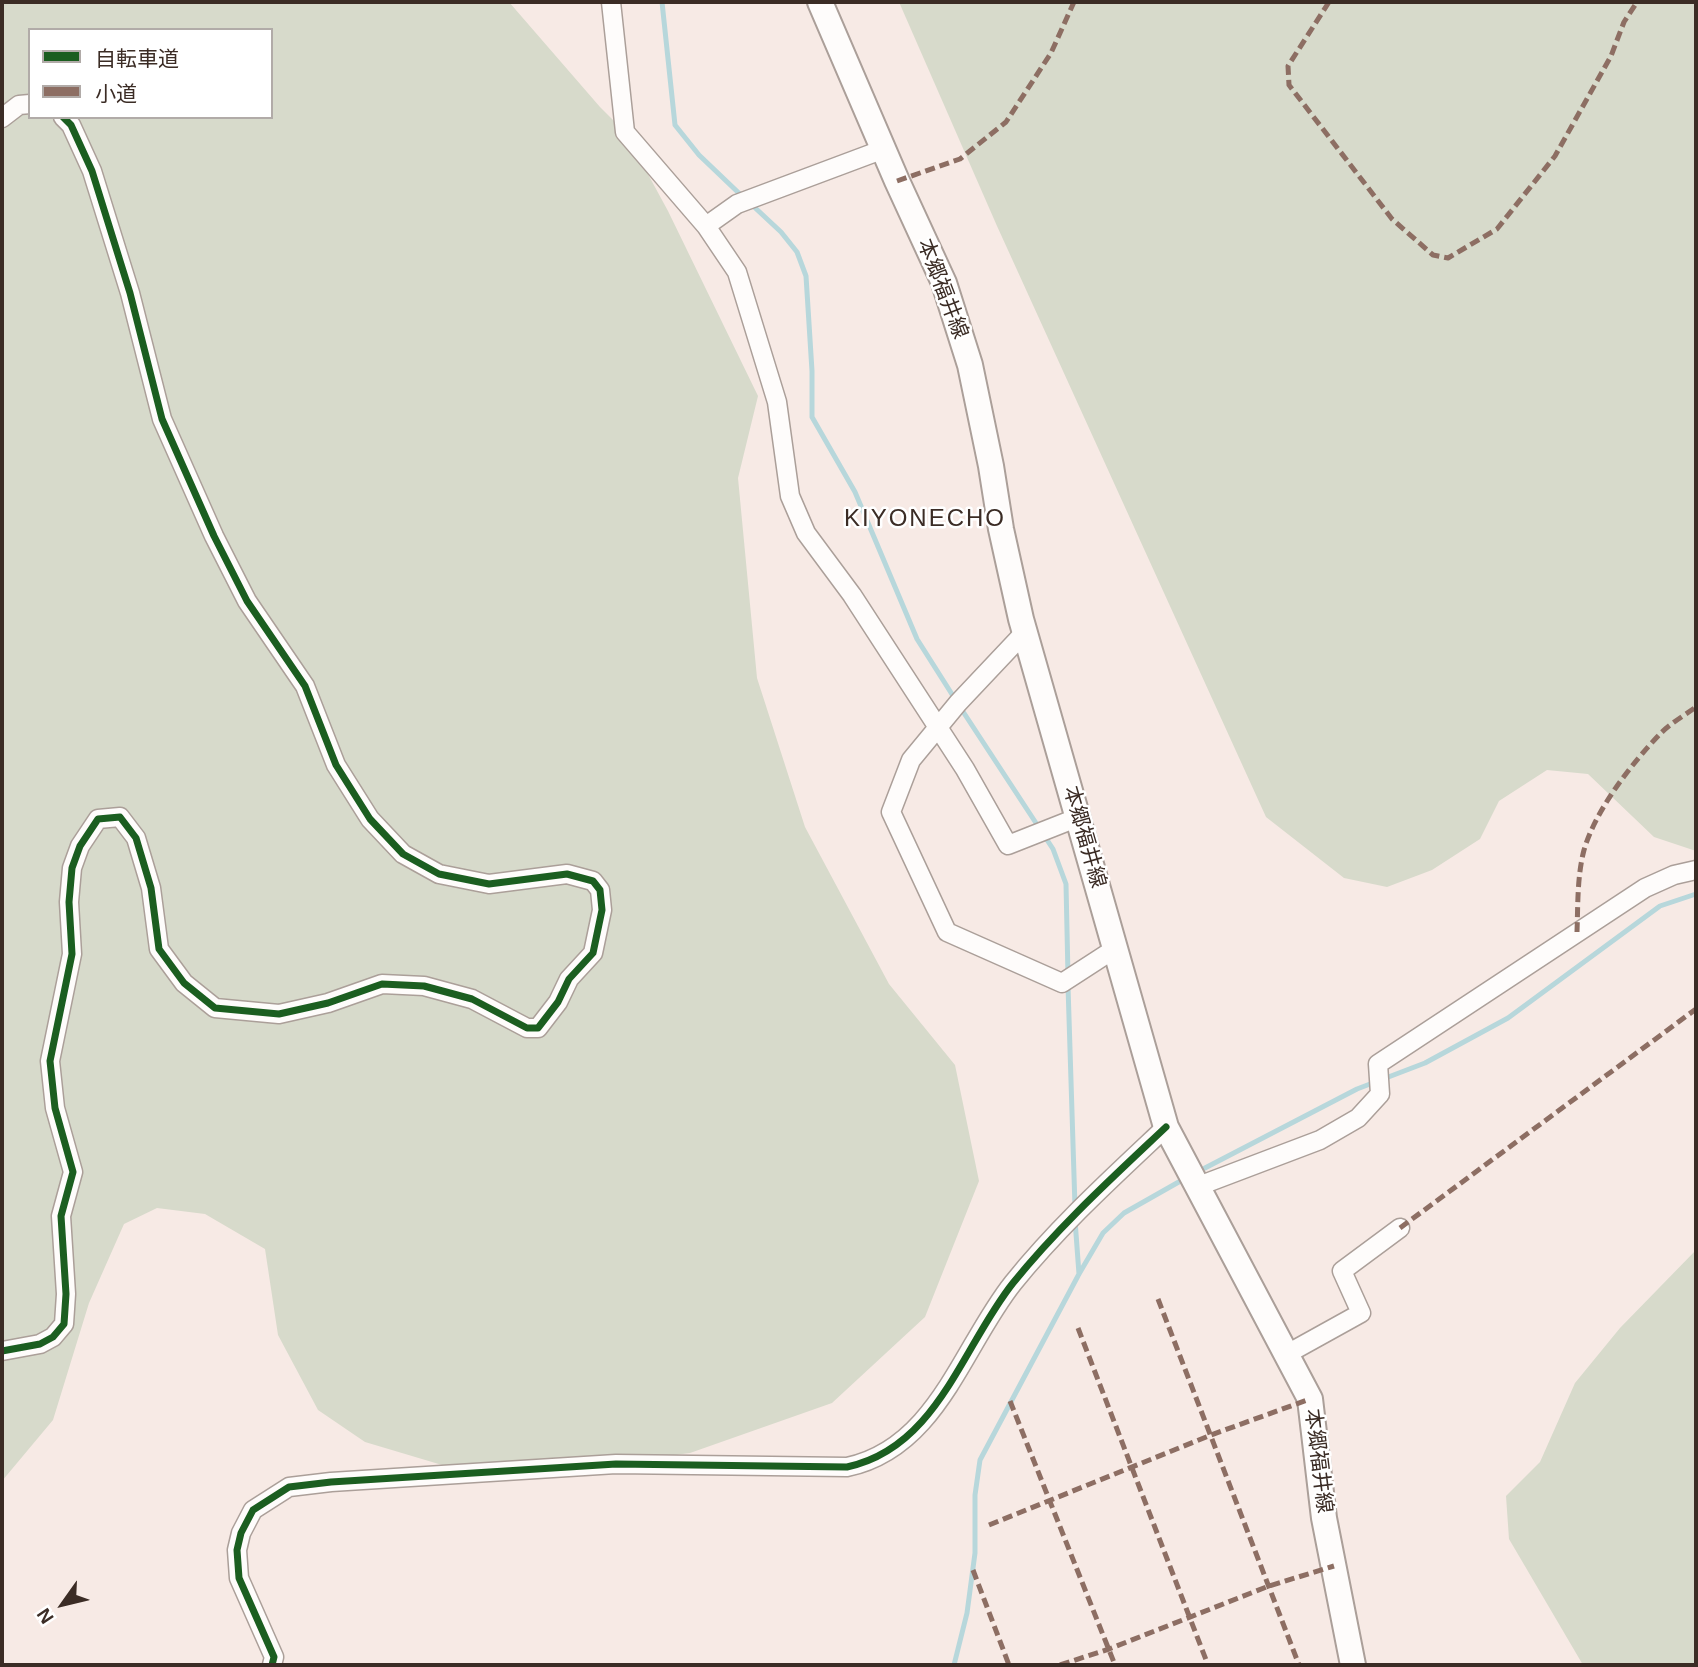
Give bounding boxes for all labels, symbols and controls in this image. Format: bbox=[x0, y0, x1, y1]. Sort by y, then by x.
legend bbox=[28, 28, 273, 119]
text: 自転車道 bbox=[95, 47, 179, 70]
text: 小道 bbox=[95, 82, 137, 105]
street label: 本郷福井線 bbox=[911, 235, 973, 343]
district label: KIYONECHO bbox=[845, 505, 1005, 533]
street label: 本郷福井線 bbox=[1057, 783, 1111, 891]
street label: 本郷福井線 bbox=[1299, 1407, 1337, 1515]
north arrow bbox=[28, 1569, 98, 1639]
text: N bbox=[33, 1604, 58, 1628]

